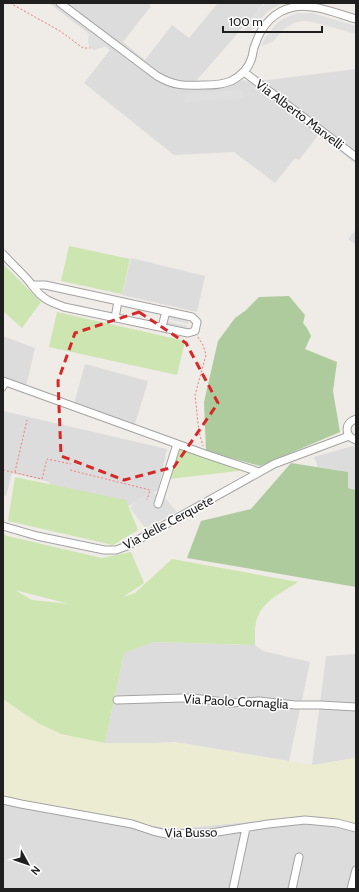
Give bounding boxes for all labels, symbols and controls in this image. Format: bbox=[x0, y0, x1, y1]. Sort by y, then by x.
scale bar bbox=[223, 8, 322, 34]
text: 100 m bbox=[229, 14, 263, 29]
street label: Via Alberto Marvelli bbox=[253, 76, 347, 152]
street label: Via delle Cerquete bbox=[120, 491, 216, 553]
street label: Via Paolo Cornaglia bbox=[183, 690, 290, 712]
street label: Via Busso bbox=[164, 824, 218, 840]
north arrow bbox=[8, 844, 48, 884]
text: N bbox=[28, 863, 44, 878]

